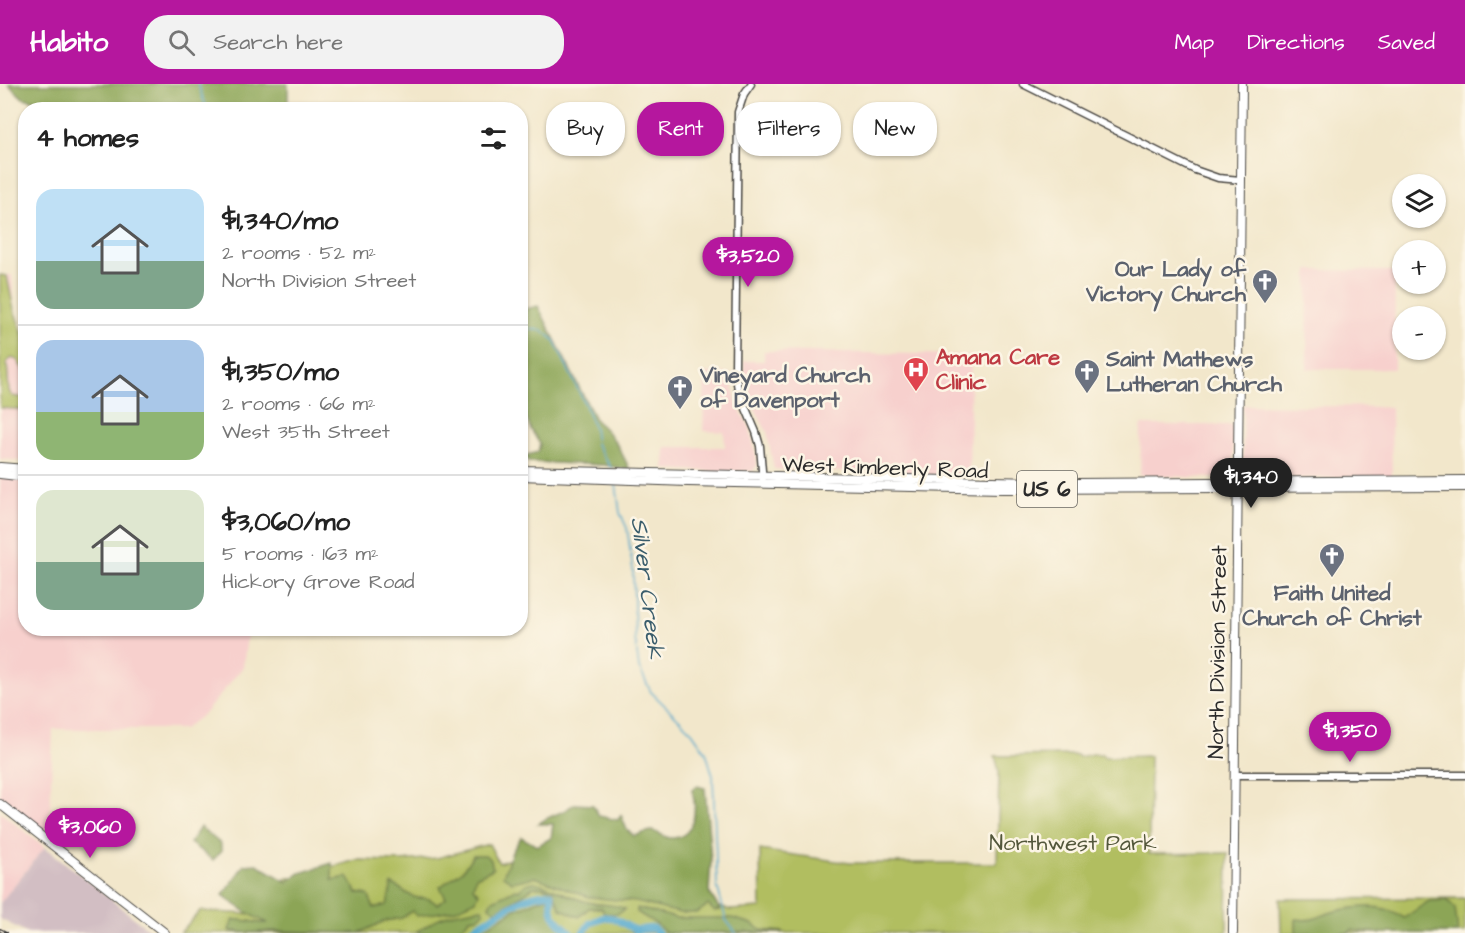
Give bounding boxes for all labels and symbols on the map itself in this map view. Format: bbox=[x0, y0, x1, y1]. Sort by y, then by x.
pin: $3,520 bbox=[699, 237, 797, 288]
place label: Our Lady of Victory Church bbox=[1085, 254, 1247, 312]
church icon: Our Lady of Victory Church bbox=[1250, 267, 1280, 305]
place label: Amana Care Clinic bbox=[936, 342, 1060, 398]
place label: Saint Mathews Lutheran Church bbox=[1105, 344, 1283, 400]
hospital icon: Amana Care Clinic bbox=[901, 355, 931, 393]
church icon: Saint Mathews Lutheran Church bbox=[1072, 357, 1102, 395]
place label: Vineyard Church of Davenport bbox=[699, 360, 871, 416]
church icon: Vineyard Church of Davenport bbox=[665, 373, 695, 411]
street label: West Kimberly Road bbox=[781, 449, 989, 488]
pin: $1,340 bbox=[1202, 458, 1300, 509]
road number: US 6 bbox=[1017, 471, 1077, 507]
water label: Silver Creek bbox=[621, 515, 673, 662]
church icon: Faith United Church of Christ bbox=[1317, 541, 1347, 579]
street label: North Division Street bbox=[1201, 545, 1235, 759]
place label: Faith United Church of Christ bbox=[1242, 578, 1423, 634]
pin: $1,350 bbox=[1301, 712, 1399, 763]
pin: $3,060 bbox=[41, 808, 139, 859]
park label: Northwest Park bbox=[989, 828, 1157, 859]

